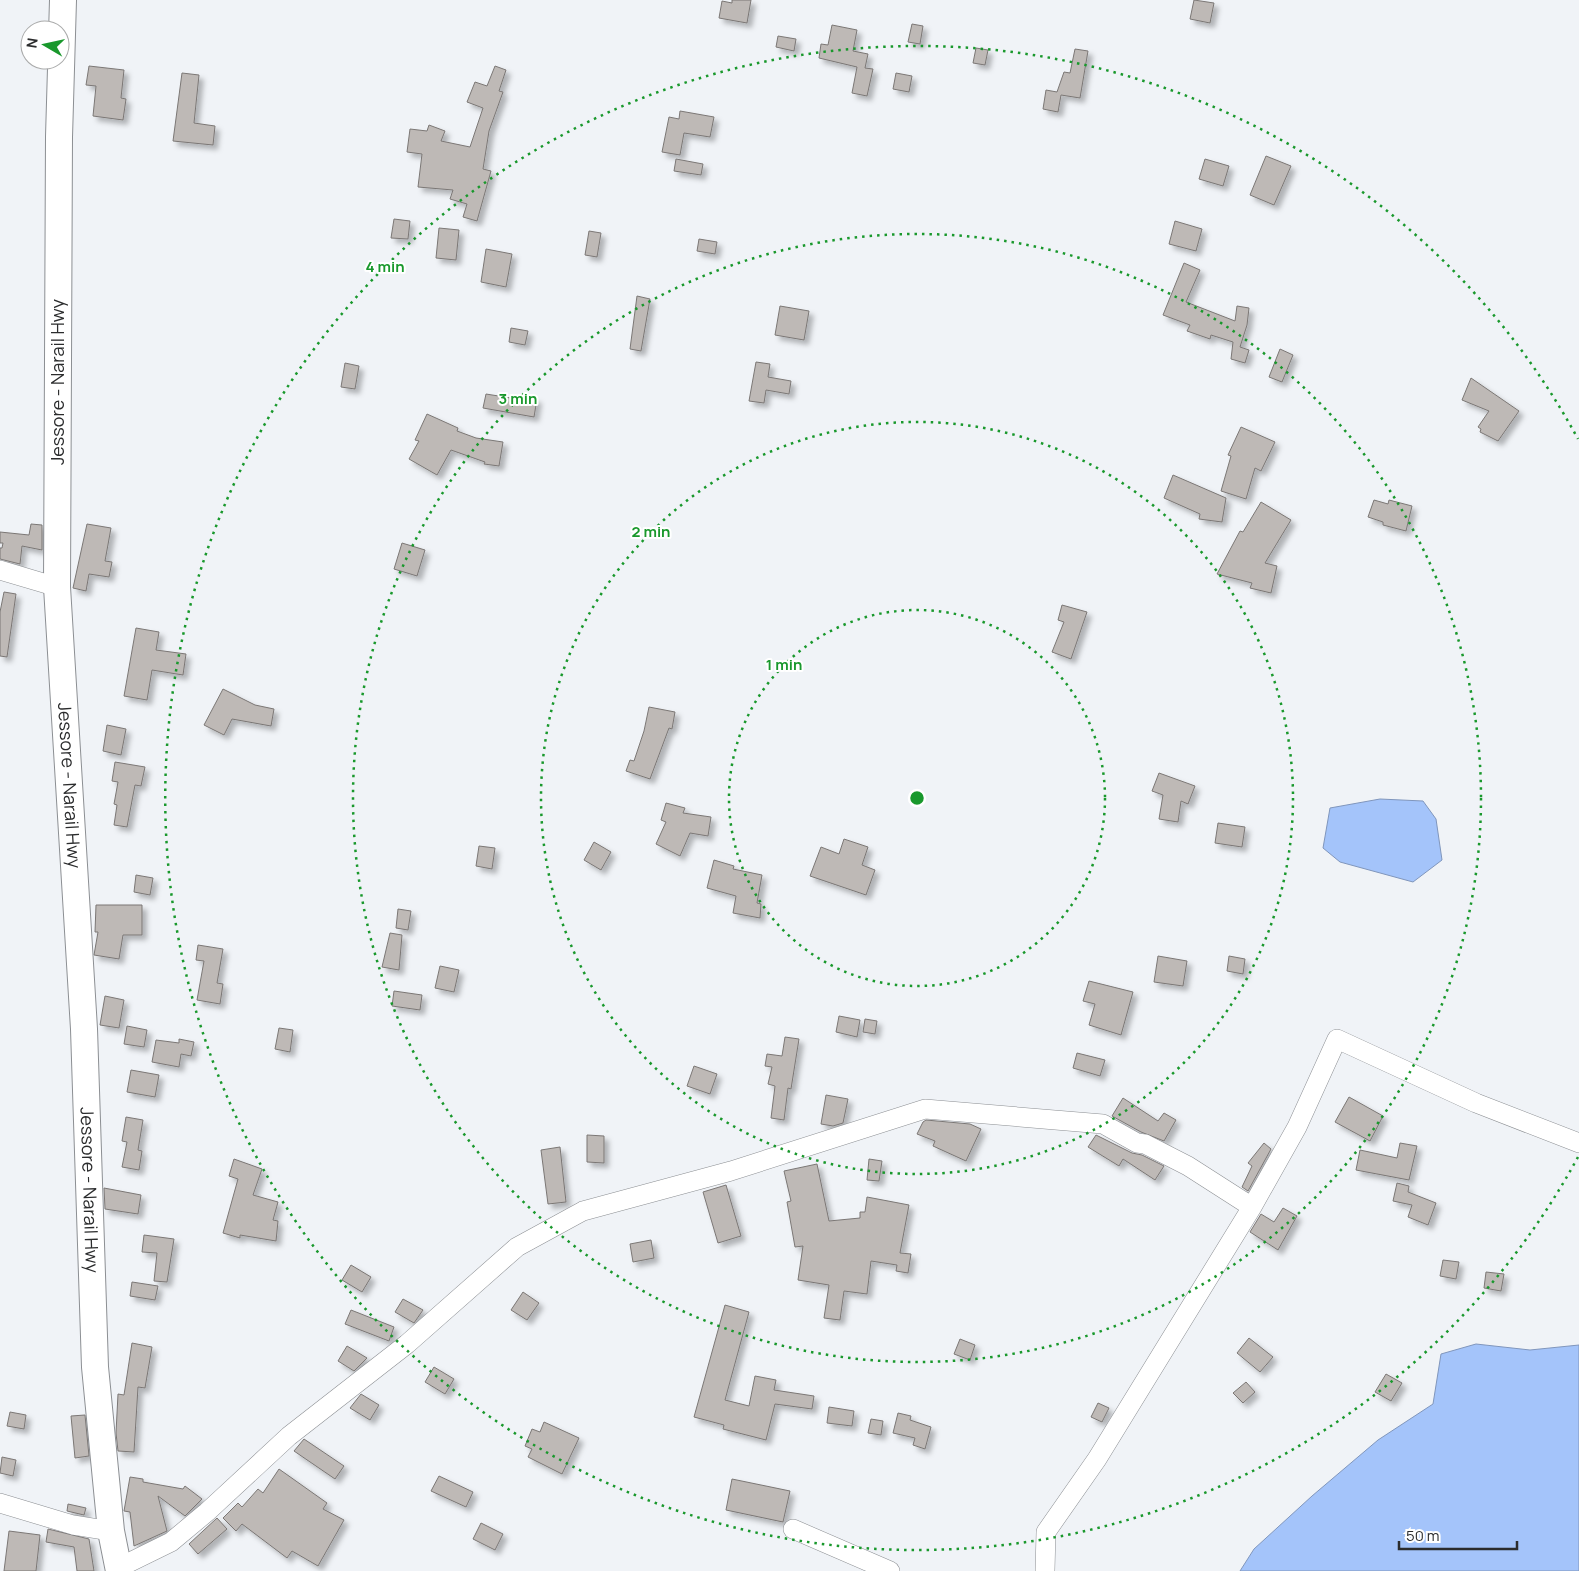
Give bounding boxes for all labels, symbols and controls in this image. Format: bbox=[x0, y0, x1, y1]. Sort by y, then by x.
north arrow bbox=[20, 20, 70, 70]
text: N bbox=[21, 36, 42, 49]
text: 4 min bbox=[365, 256, 405, 277]
street label: Jessore - Narail Hwy bbox=[45, 298, 69, 465]
text: 3 min bbox=[499, 388, 537, 409]
text: 2 min bbox=[631, 521, 671, 542]
text: 1 min bbox=[766, 654, 802, 675]
street label: Jessore - Narail Hwy bbox=[53, 702, 87, 870]
centre of rings bbox=[908, 789, 926, 807]
street label: Jessore - Narail Hwy bbox=[76, 1107, 105, 1274]
scale bar bbox=[1399, 1518, 1516, 1550]
text: 50 m bbox=[1406, 1525, 1440, 1546]

